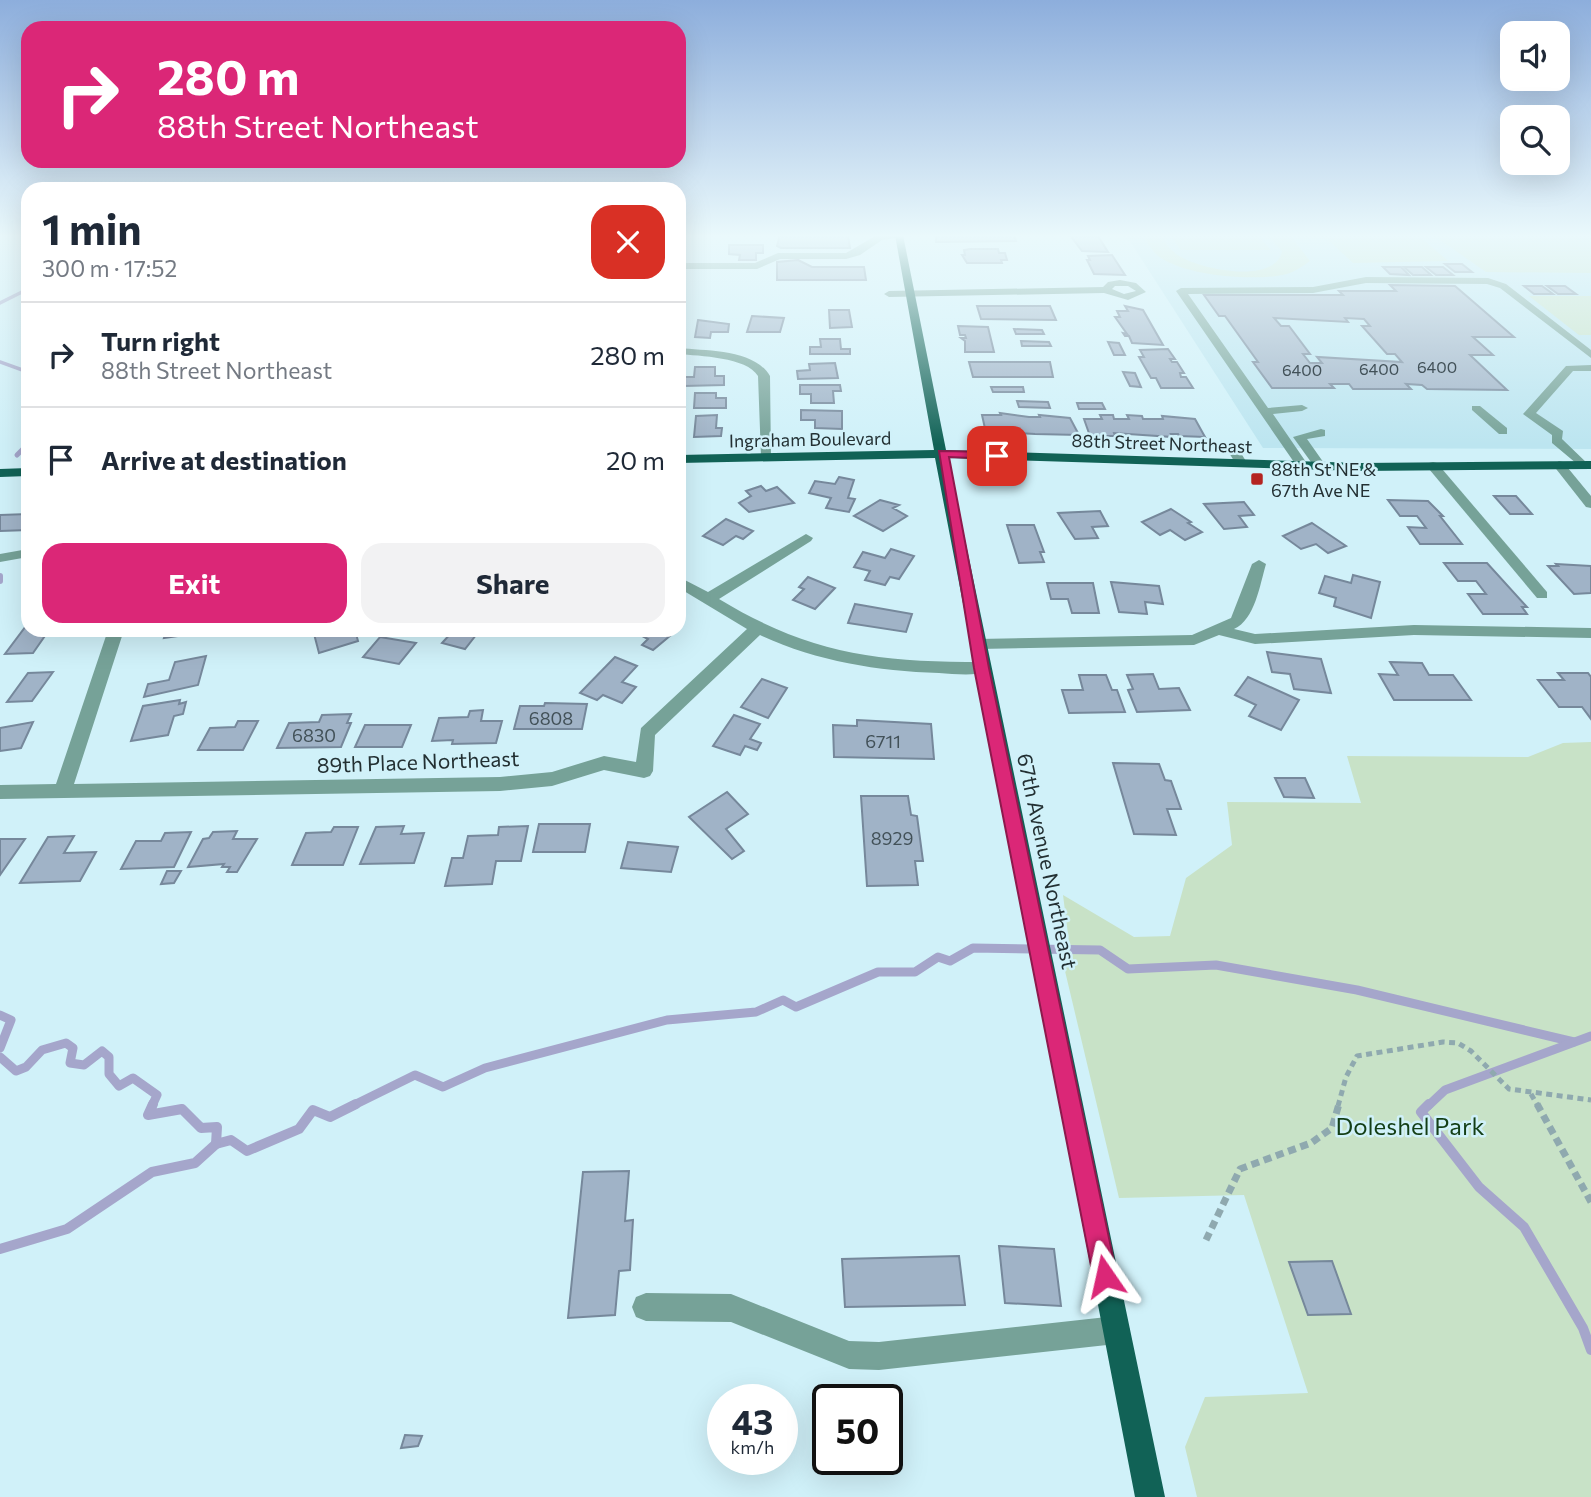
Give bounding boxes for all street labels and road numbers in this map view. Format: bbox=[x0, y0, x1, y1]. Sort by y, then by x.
street label: Ingraham Boulevard bbox=[729, 427, 891, 451]
street label: 88th Street Northeast bbox=[1071, 429, 1253, 457]
street label: 89th Place Northeast bbox=[316, 745, 520, 777]
street label: 67th Avenue Northeast bbox=[1013, 751, 1083, 971]

